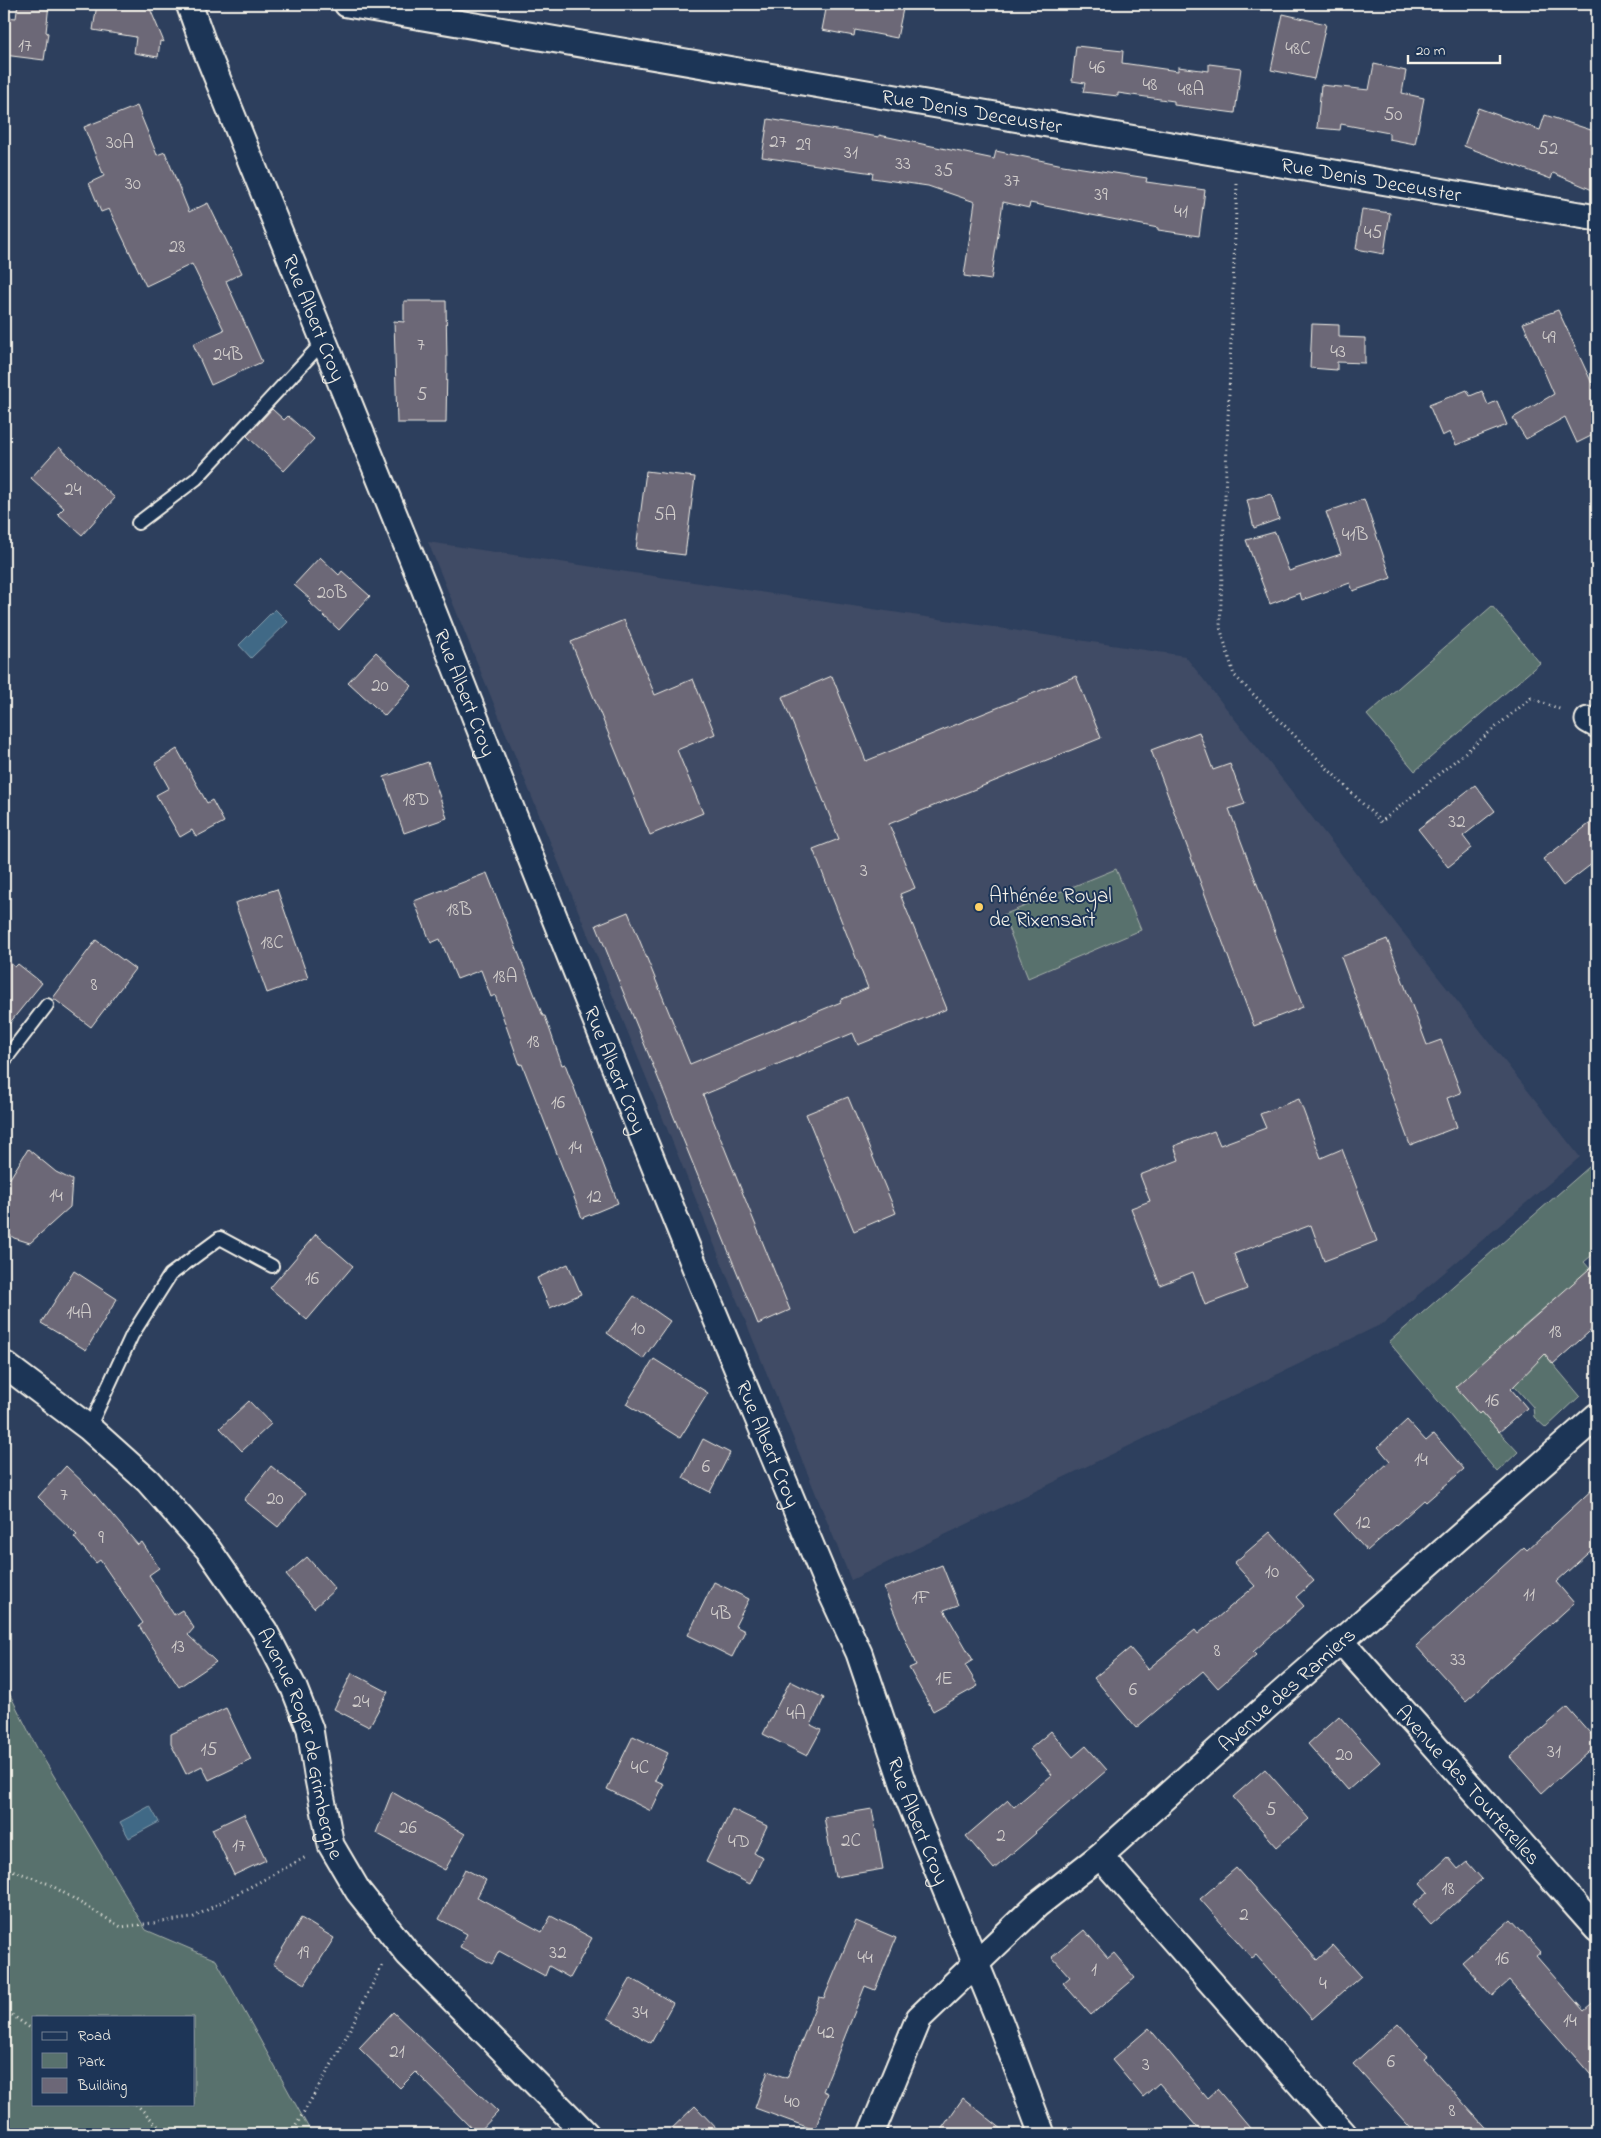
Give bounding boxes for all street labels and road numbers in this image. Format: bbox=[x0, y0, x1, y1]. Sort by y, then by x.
street label: Rue Denis Deceuster bbox=[879, 83, 1064, 143]
street label: Rue Denis Deceuster bbox=[1278, 151, 1464, 212]
street label: Rue Albert Croy bbox=[273, 251, 352, 387]
street label: Rue Albert Croy bbox=[425, 625, 502, 762]
street label: Rue Albert Croy bbox=[575, 1002, 653, 1139]
street label: Rue Albert Croy bbox=[727, 1377, 806, 1513]
street label: Avenue des Ramiers bbox=[1212, 1622, 1363, 1760]
street label: Avenue Roger de Grimberghe bbox=[248, 1623, 350, 1866]
street label: Avenue des Tourterelles bbox=[1388, 1699, 1547, 1873]
street label: Rue Albert Croy bbox=[878, 1754, 955, 1891]

